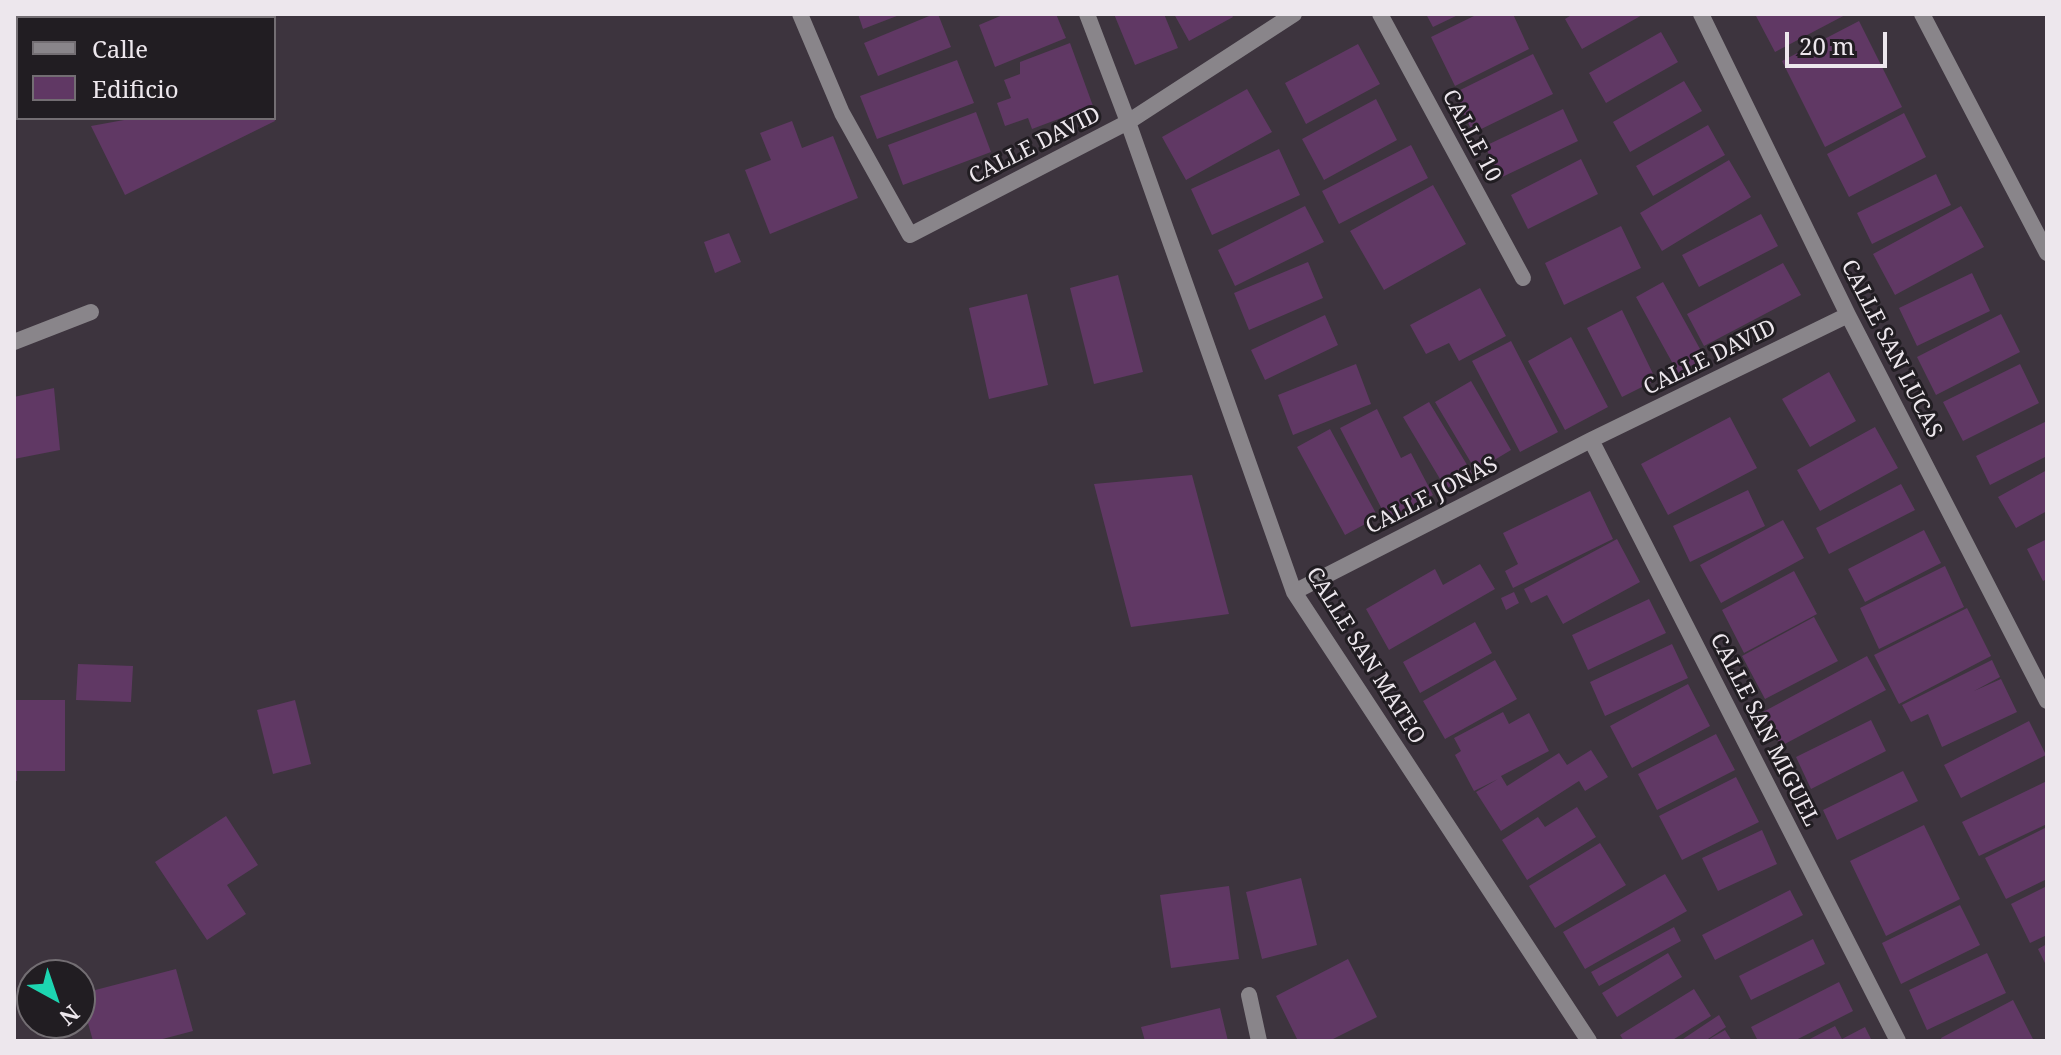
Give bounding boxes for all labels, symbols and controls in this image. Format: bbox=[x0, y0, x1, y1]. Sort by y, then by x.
legend bbox=[16, 16, 276, 120]
scale bar bbox=[1789, 16, 1891, 66]
text: 20 m bbox=[1799, 29, 1855, 62]
text: Calle bbox=[92, 32, 148, 65]
text: Edificio bbox=[92, 72, 179, 105]
street label: CALLE 10 bbox=[1436, 85, 1506, 187]
street label: CALLE DAVID bbox=[965, 102, 1105, 190]
street label: CALLE SAN LUCAS bbox=[1835, 256, 1947, 442]
street label: CALLE DAVID bbox=[1639, 315, 1781, 401]
street label: CALLE JONAS bbox=[1362, 451, 1502, 541]
street label: CALLE SAN MATEO bbox=[1300, 563, 1430, 749]
street label: CALLE SAN MIGUEL bbox=[1704, 629, 1824, 831]
north arrow bbox=[16, 959, 96, 1039]
text: N bbox=[54, 999, 86, 1033]

